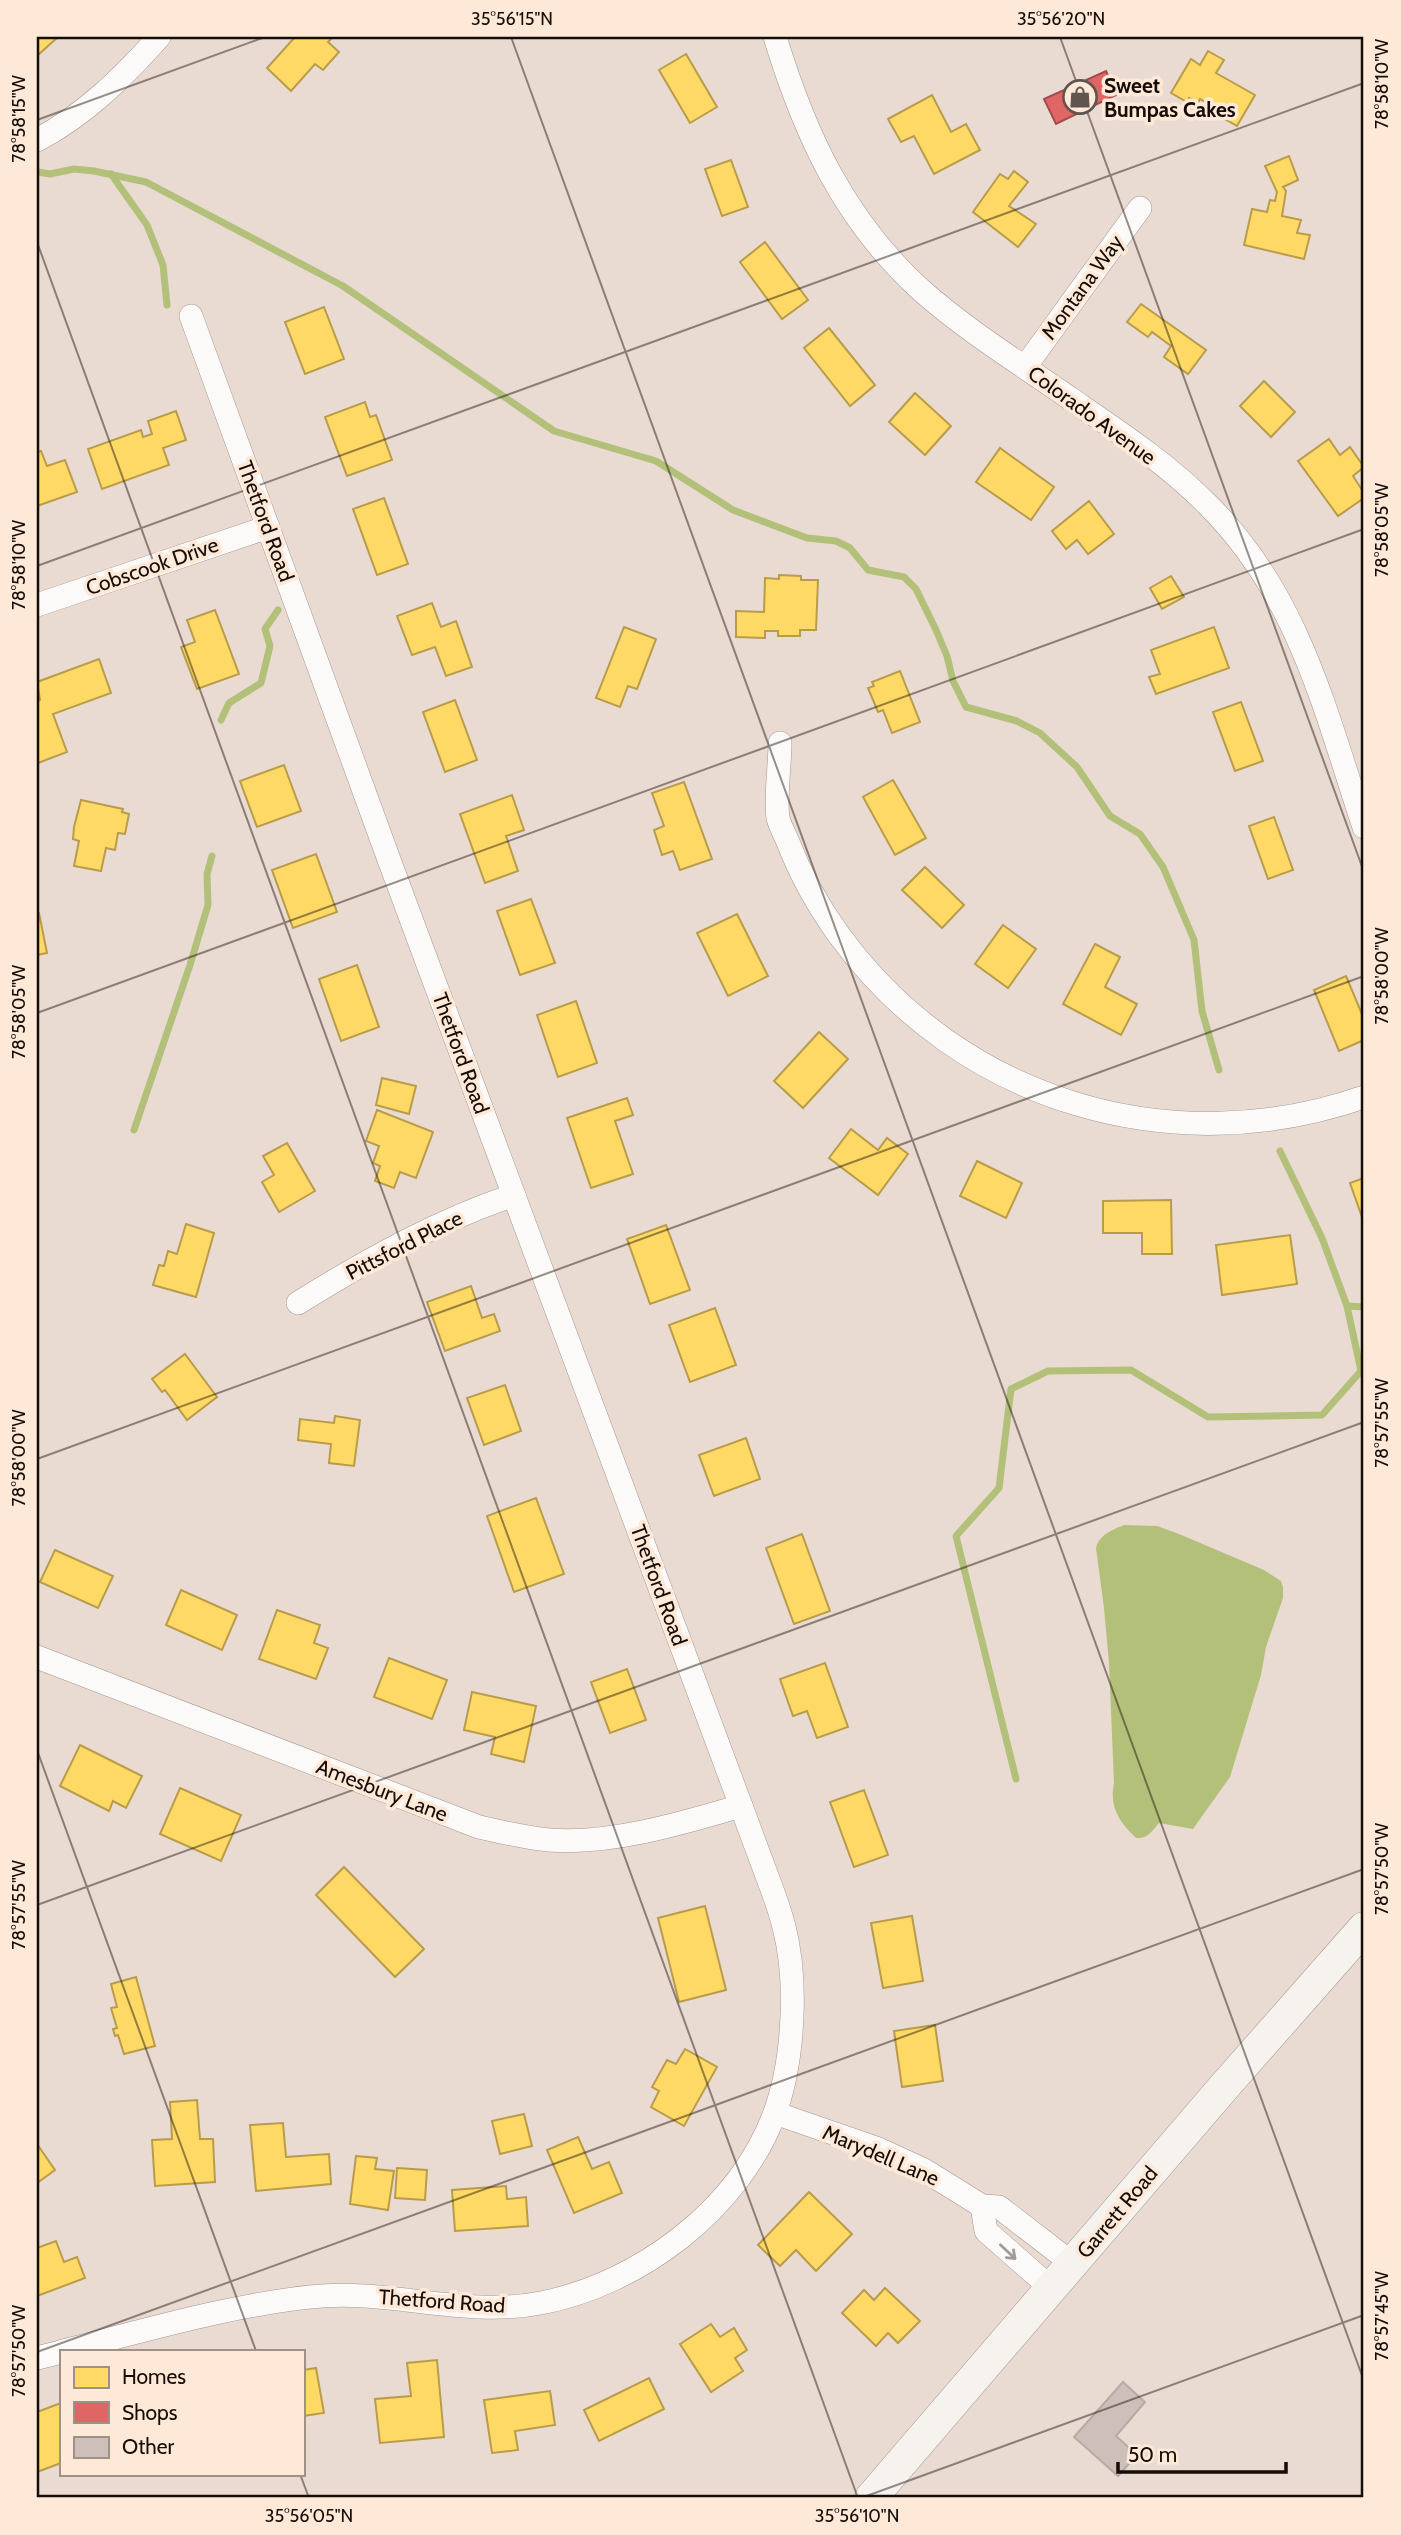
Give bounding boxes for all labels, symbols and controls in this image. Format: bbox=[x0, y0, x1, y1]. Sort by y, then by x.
text: 35°56'15"N bbox=[471, 8, 553, 30]
text: 35°56'20"N bbox=[1017, 8, 1105, 30]
text: 78°58'10"W bbox=[1371, 39, 1393, 129]
place label: Sweet Bumpas Cakes bbox=[1104, 73, 1236, 122]
text: 78°58'15"W bbox=[8, 75, 30, 163]
shop icon: Sweet Bumpas Cakes bbox=[1061, 78, 1099, 116]
street label: Montana Way bbox=[1036, 230, 1128, 344]
street label: Colorado Avenue bbox=[1023, 360, 1161, 470]
street label: Thetford Road bbox=[233, 457, 299, 585]
text: 78°58'05"W bbox=[1371, 483, 1393, 577]
text: 78°58'10"W bbox=[8, 520, 30, 610]
street label: Cobscook Drive bbox=[83, 532, 222, 600]
text: 78°58'00"W bbox=[1371, 928, 1393, 1024]
text: 78°58'05"W bbox=[8, 965, 30, 1059]
street label: Thetford Road bbox=[428, 989, 494, 1117]
street label: Pittsford Place bbox=[342, 1205, 467, 1285]
text: 78°57'55"W bbox=[1371, 1378, 1393, 1468]
text: 78°58'00"W bbox=[8, 1410, 30, 1506]
street label: Thetford Road bbox=[626, 1521, 692, 1649]
street label: Amesbury Lane bbox=[313, 1754, 451, 1827]
text: 78°57'50"W bbox=[1371, 1823, 1393, 1915]
text: 78°57'55"W bbox=[8, 1860, 30, 1950]
street label: Marydell Lane bbox=[819, 2119, 943, 2191]
street label: Garrett Road bbox=[1071, 2161, 1163, 2263]
one-way arrow bbox=[999, 2244, 1016, 2261]
text: 78°57'45"W bbox=[1371, 2271, 1393, 2361]
street label: Thetford Road bbox=[378, 2284, 506, 2318]
text: 78°57'50"W bbox=[8, 2305, 30, 2397]
legend bbox=[60, 2350, 304, 2476]
text: Homes bbox=[122, 2364, 186, 2389]
text: Shops bbox=[122, 2400, 178, 2425]
scale bar bbox=[1118, 2430, 1286, 2474]
text: Other bbox=[122, 2434, 174, 2459]
text: 50 m bbox=[1128, 2442, 1177, 2467]
text: 35°56'05"N bbox=[265, 2505, 353, 2527]
text: 35°56'10"N bbox=[815, 2505, 899, 2527]

